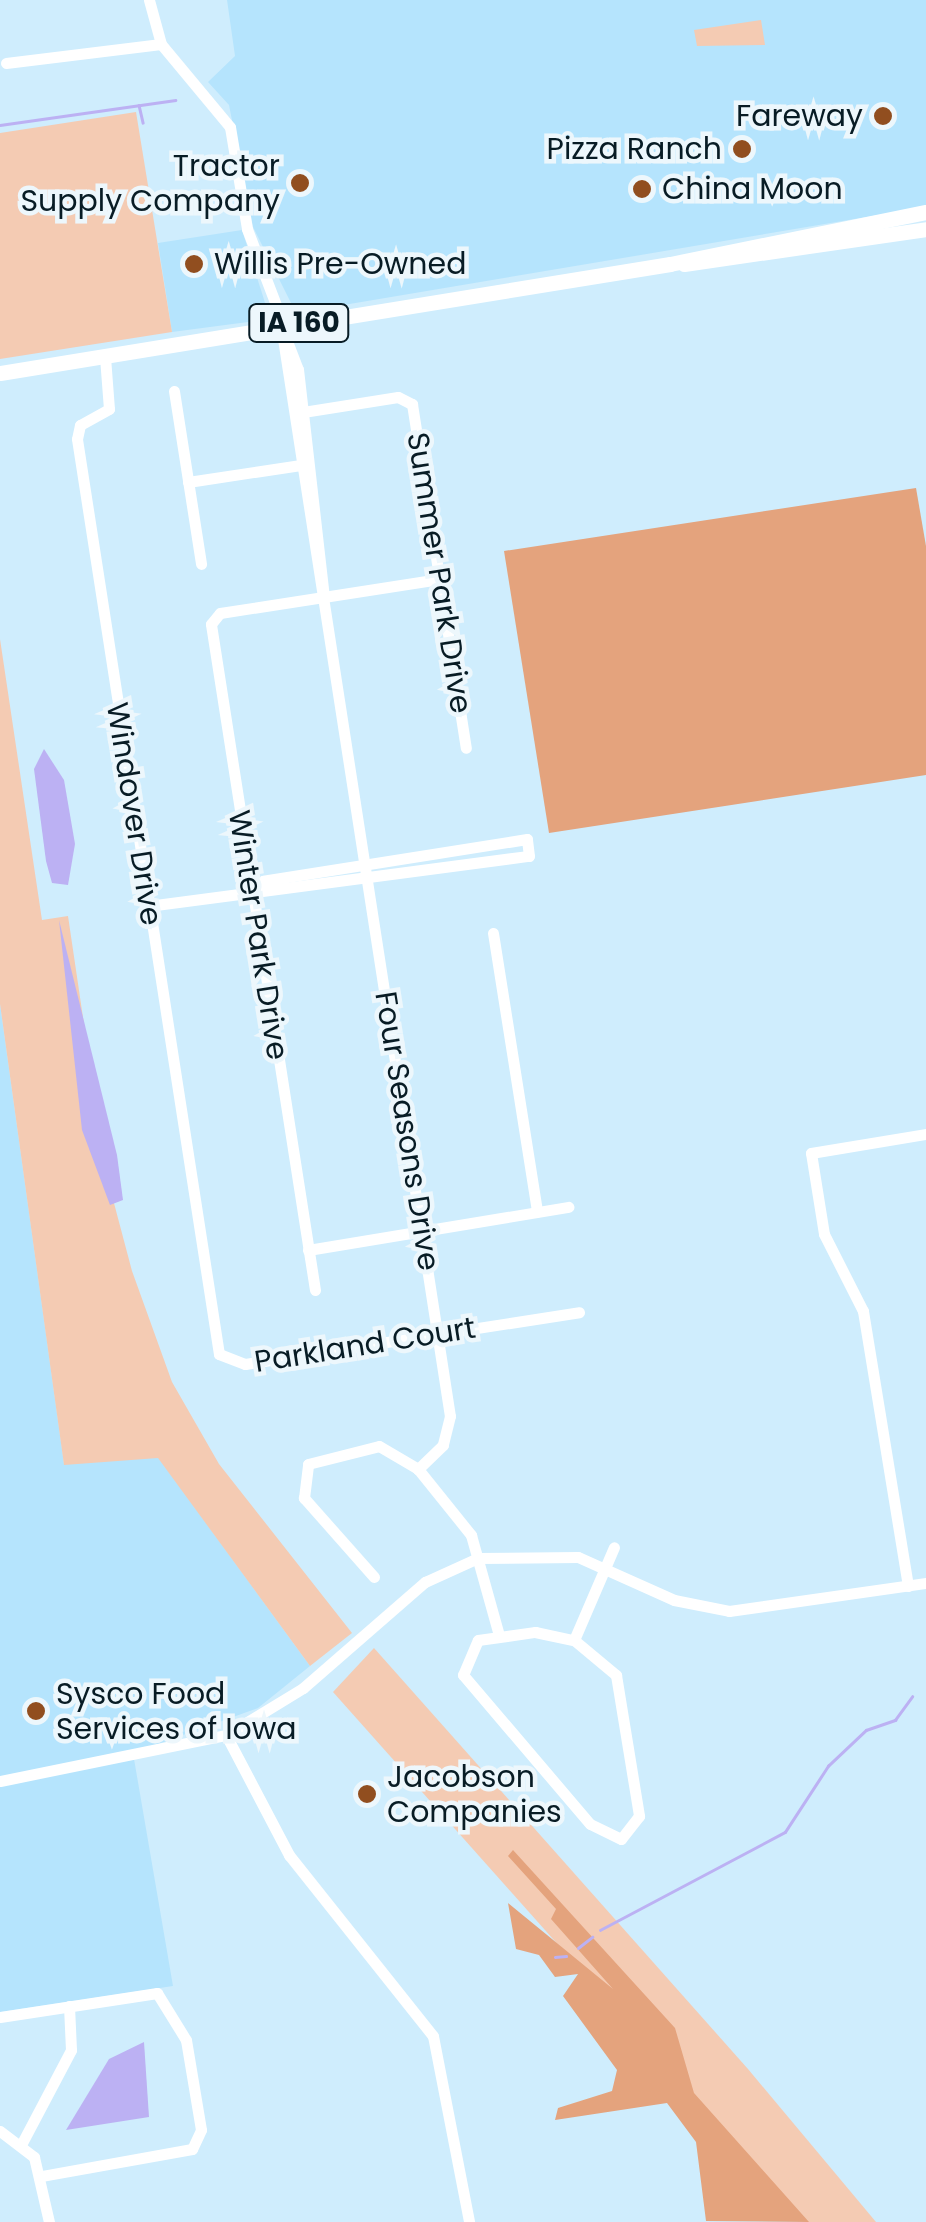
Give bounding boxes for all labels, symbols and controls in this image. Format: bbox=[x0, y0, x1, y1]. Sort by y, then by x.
place label: Fareway bbox=[736, 98, 863, 134]
marker: Fareway bbox=[872, 105, 894, 127]
place label: Pizza Ranch bbox=[547, 131, 722, 167]
marker: Pizza Ranch bbox=[731, 138, 753, 160]
place label: Tractor Supply Company bbox=[20, 148, 280, 218]
place label: China Moon bbox=[662, 171, 843, 207]
marker: Tractor Supply Company bbox=[289, 172, 311, 194]
marker: China Moon bbox=[631, 178, 653, 200]
place label: Willis Pre-Owned bbox=[214, 246, 466, 282]
marker: Willis Pre-Owned bbox=[183, 253, 205, 275]
road number: IA 160 bbox=[246, 300, 352, 346]
street label: Summer Park Drive bbox=[399, 430, 479, 716]
street label: Windover Drive bbox=[99, 700, 169, 928]
street label: Winter Park Drive bbox=[221, 808, 295, 1062]
street label: Four Seasons Drive bbox=[367, 989, 447, 1273]
street label: Parkland Court bbox=[252, 1310, 478, 1380]
place label: Sysco Food Services of Iowa bbox=[56, 1676, 297, 1746]
marker: Sysco Food Services of Iowa bbox=[25, 1700, 47, 1722]
place label: Jacobson Companies bbox=[387, 1759, 562, 1830]
marker: Jacobson Companies bbox=[356, 1783, 378, 1805]

